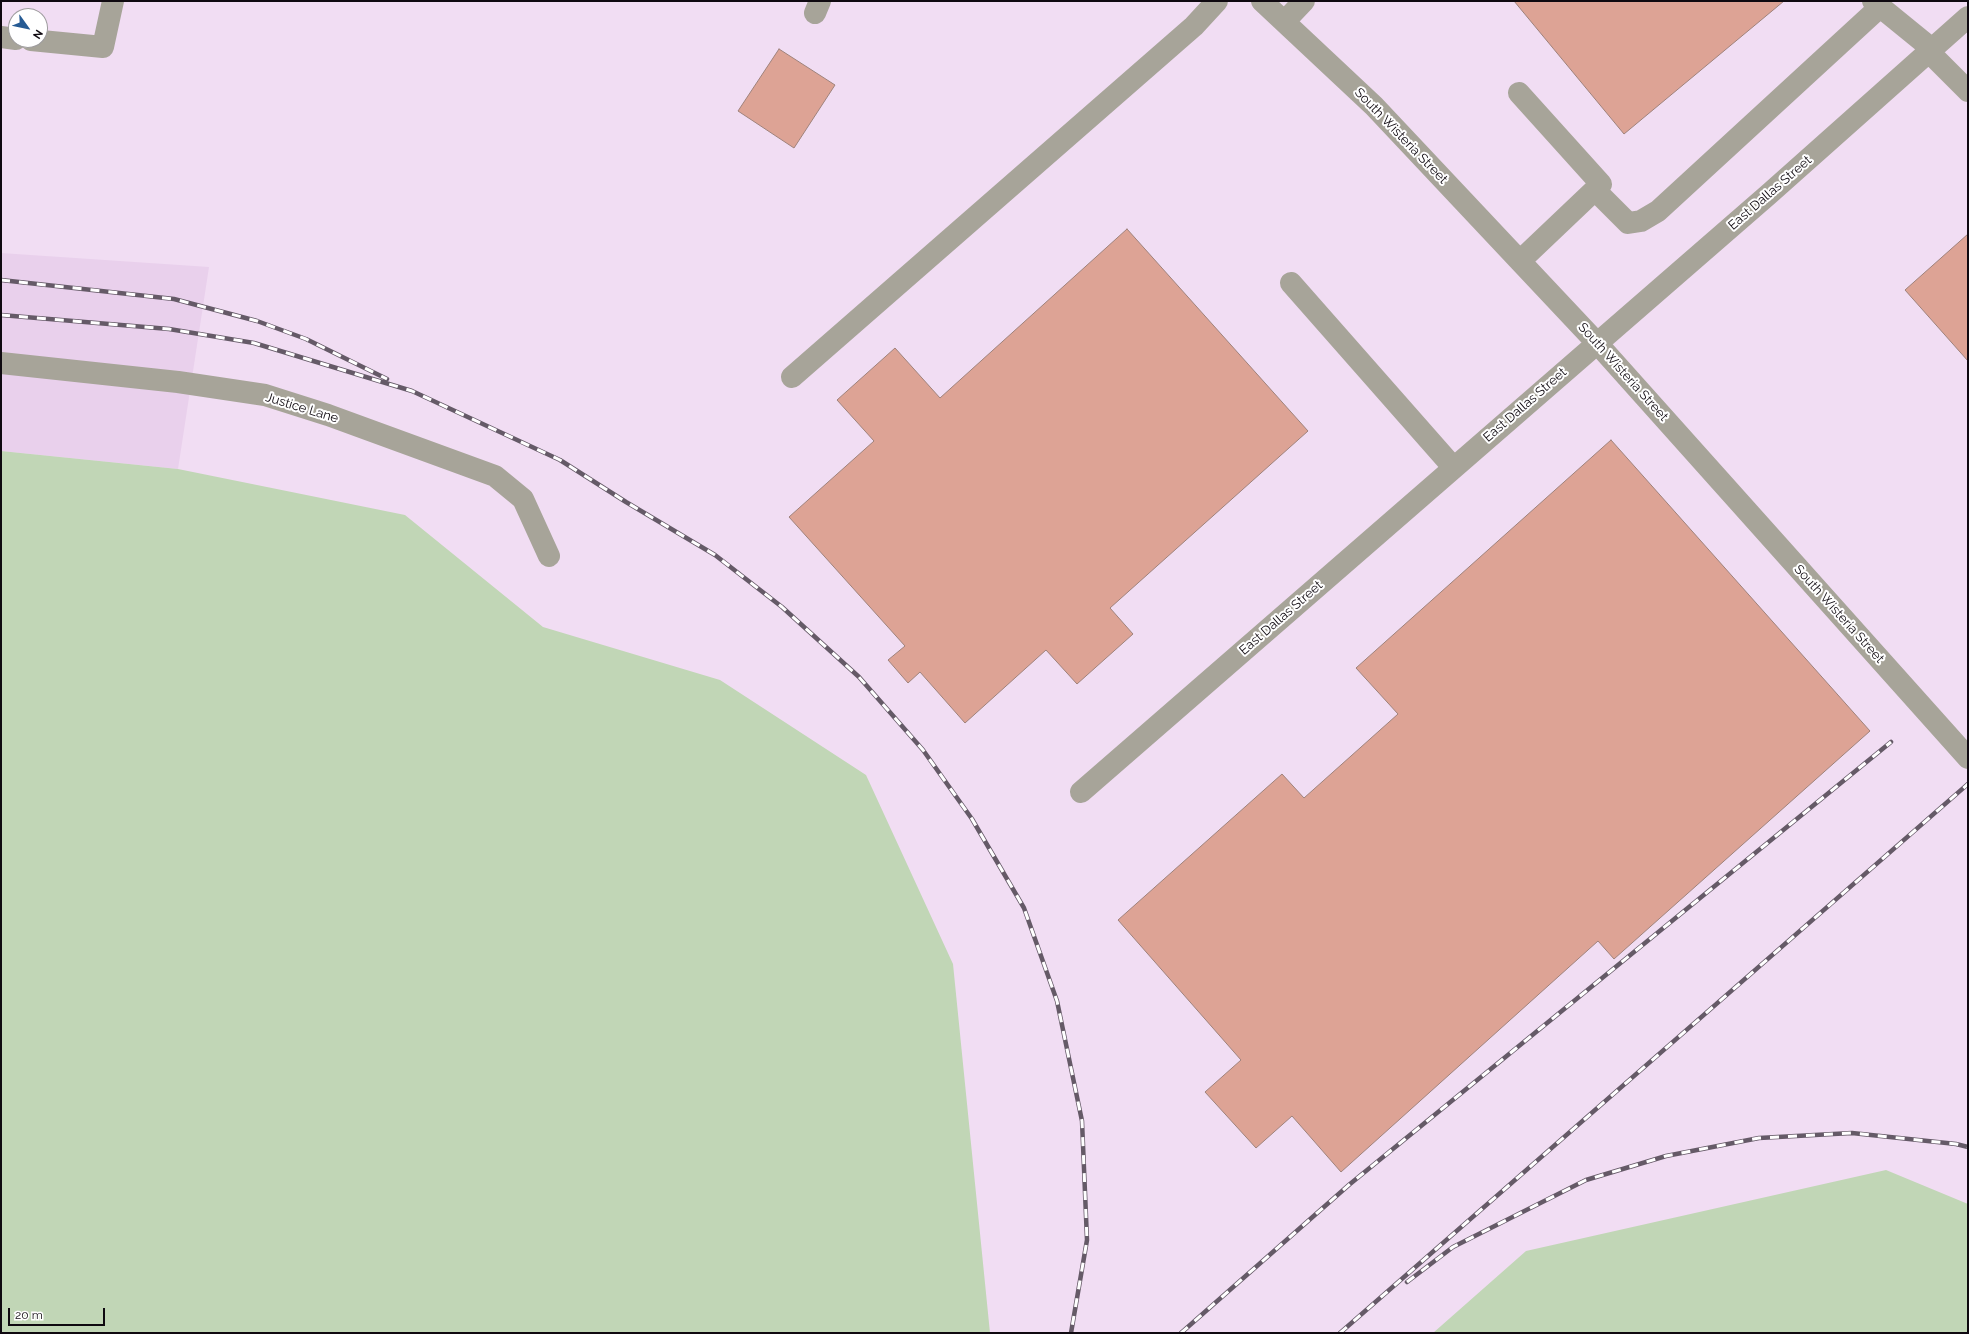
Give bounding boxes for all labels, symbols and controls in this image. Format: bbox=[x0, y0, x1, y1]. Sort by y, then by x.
north arrow bbox=[8, 8, 48, 48]
text: N bbox=[30, 27, 45, 41]
street label: South Wisteria Street bbox=[1351, 85, 1451, 187]
street label: East Dallas Street bbox=[1725, 153, 1815, 233]
street label: South Wisteria Street bbox=[1575, 320, 1671, 424]
street label: East Dallas Street bbox=[1480, 365, 1570, 445]
street label: Justice Lane bbox=[264, 390, 340, 426]
street label: South Wisteria Street bbox=[1791, 562, 1887, 666]
street label: East Dallas Street bbox=[1236, 578, 1326, 658]
scale bar bbox=[10, 1300, 107, 1326]
text: 20 m bbox=[15, 1308, 43, 1322]

